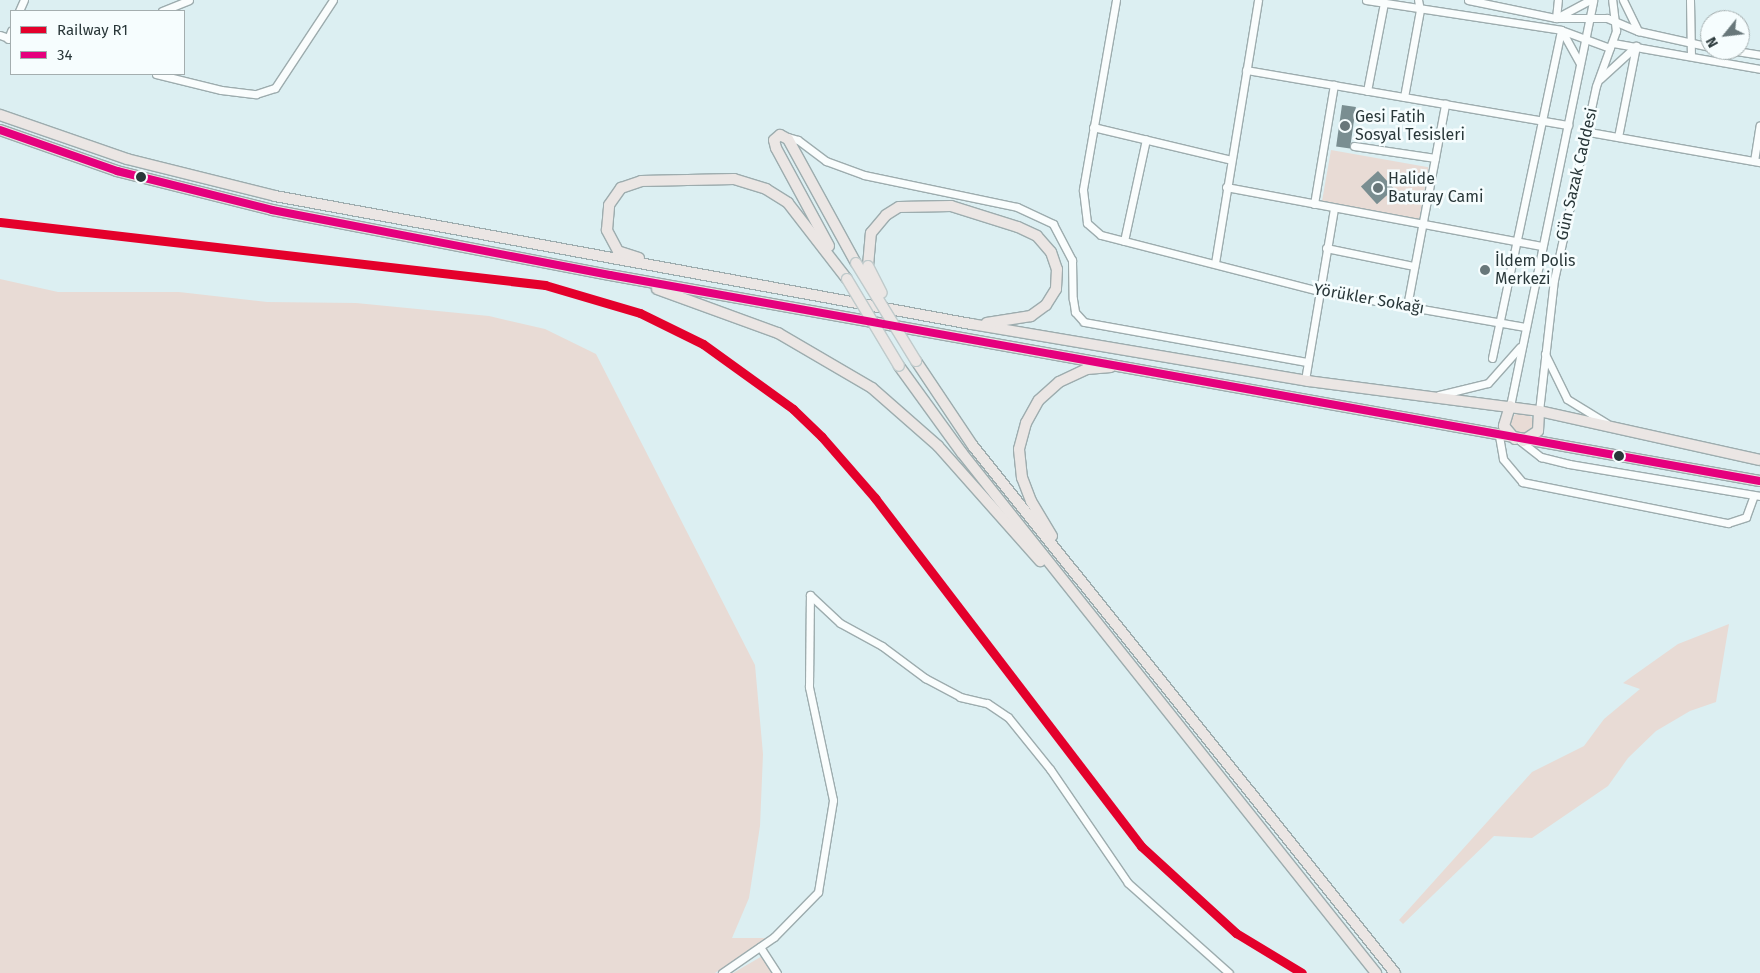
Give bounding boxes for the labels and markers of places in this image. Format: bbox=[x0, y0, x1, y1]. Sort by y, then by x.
place label: Gesi Fatih Sosyal Tesisleri bbox=[1355, 107, 1465, 145]
marker: Gesi Fatih Sosyal Tesisleri bbox=[1339, 120, 1351, 132]
place label: Halide Baturay Cami bbox=[1388, 169, 1483, 207]
unlabelled marker bbox=[136, 172, 146, 182]
marker: Halide Baturay Cami bbox=[1372, 182, 1384, 194]
place label: İldem Polis Merkezi bbox=[1495, 251, 1575, 289]
marker: İldem Polis Merkezi bbox=[1479, 264, 1491, 276]
unlabelled marker bbox=[1614, 451, 1624, 461]

